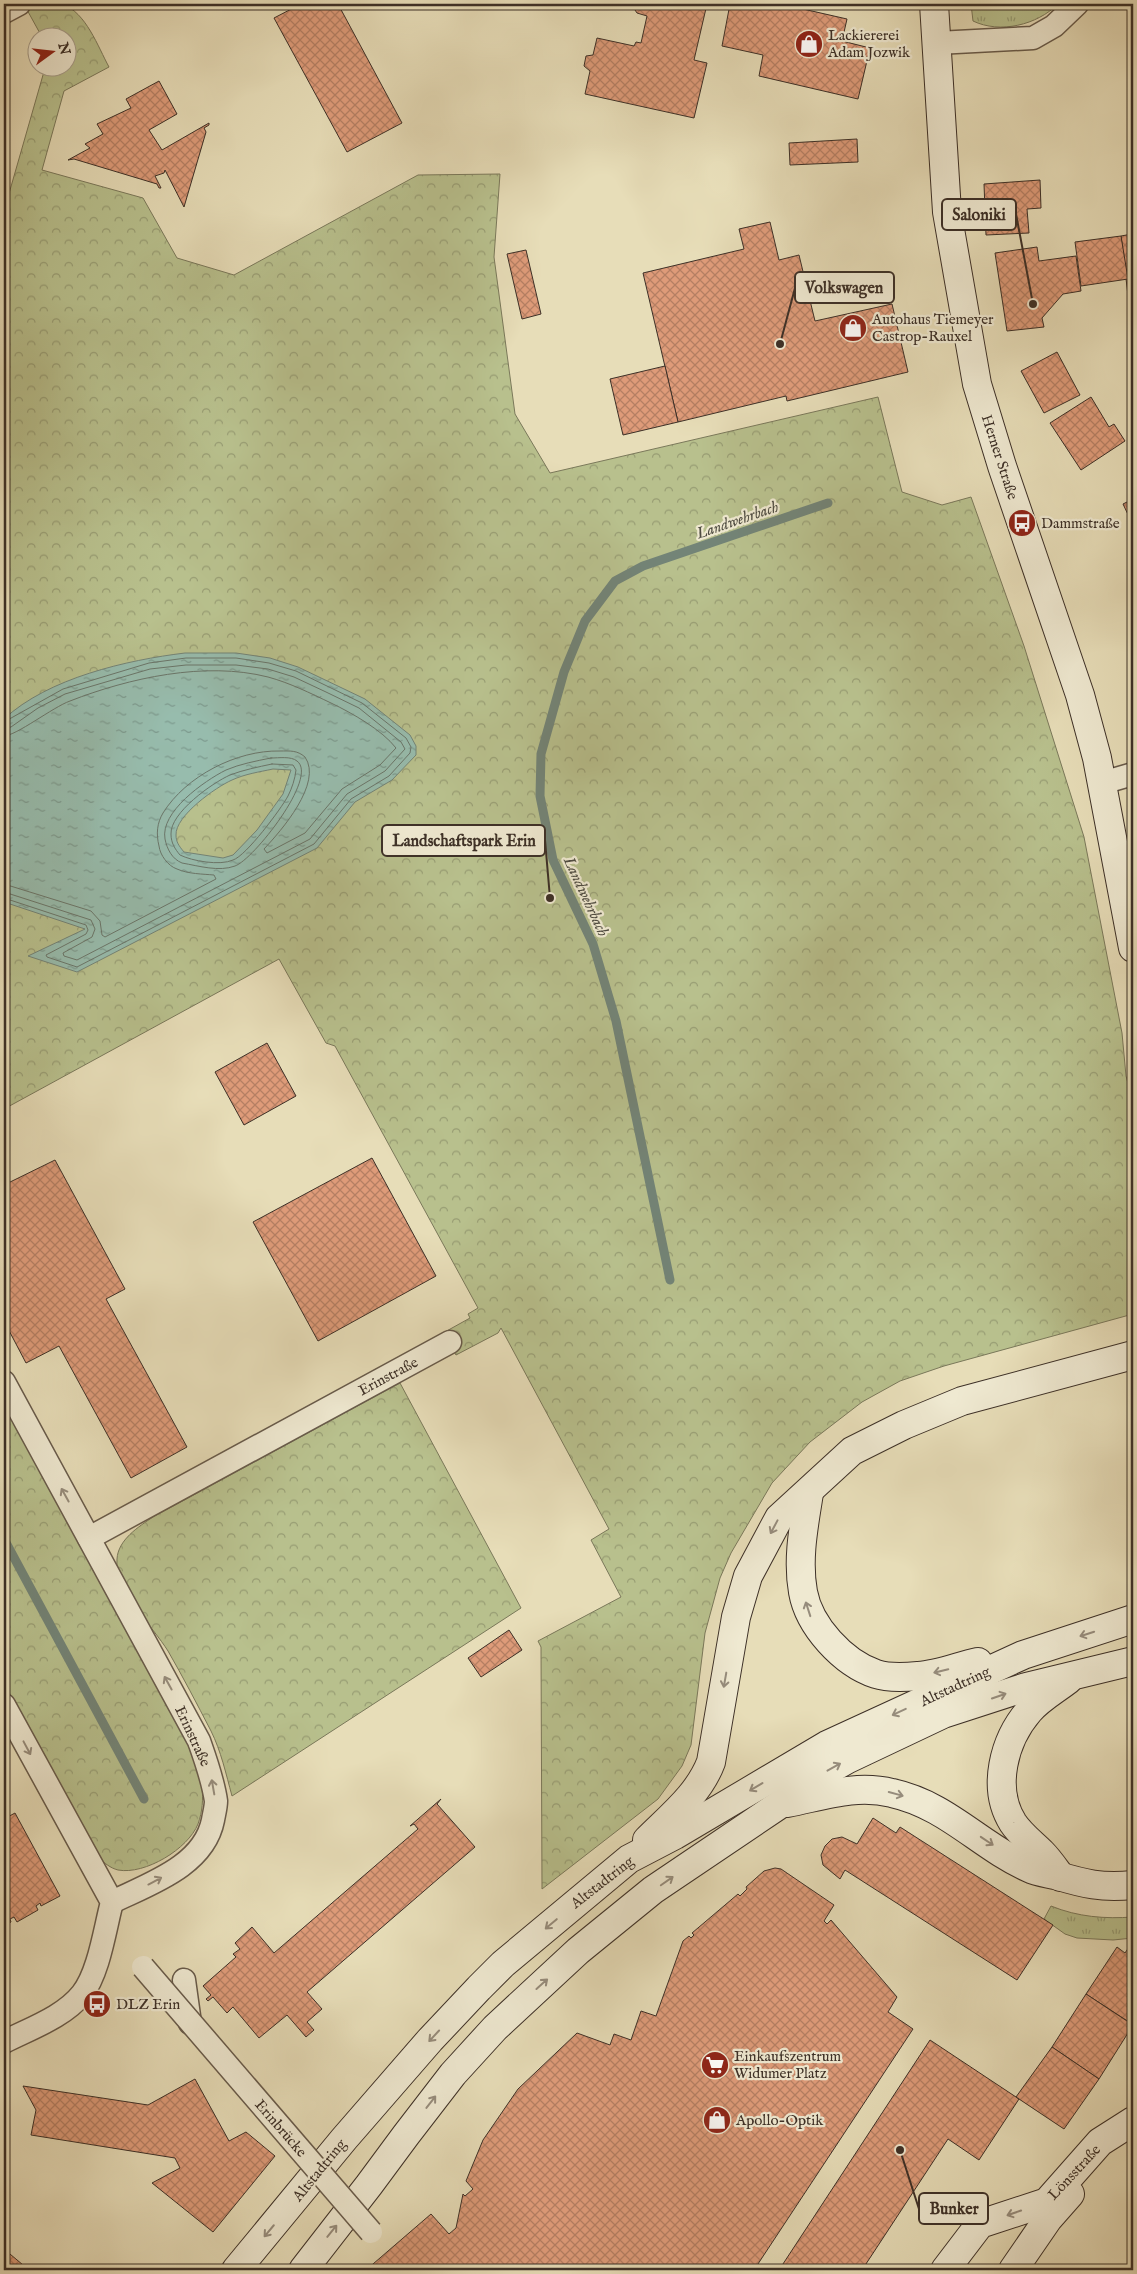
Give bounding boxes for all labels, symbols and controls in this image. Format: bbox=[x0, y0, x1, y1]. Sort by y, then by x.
place label: Lackiererei Adam Jozwik bbox=[827, 26, 911, 62]
north arrow bbox=[28, 28, 78, 78]
shop icon: Lackiererei Adam Jozwik bbox=[794, 29, 824, 59]
text: N bbox=[53, 40, 74, 57]
callout: Saloniki bbox=[942, 199, 1016, 230]
text: Saloniki bbox=[952, 206, 1007, 226]
callout: Volkswagen bbox=[795, 272, 894, 303]
text: Volkswagen bbox=[804, 279, 884, 299]
place label: Autohaus Tiemeyer Castrop-Rauxel bbox=[871, 310, 994, 346]
shop icon: Autohaus Tiemeyer Castrop-Rauxel bbox=[838, 313, 868, 343]
street label: Herner Straße bbox=[977, 412, 1022, 502]
water label: Landwehrbach bbox=[693, 497, 782, 545]
bus stop icon: Dammstraße bbox=[1007, 508, 1037, 538]
place label: Dammstraße bbox=[1041, 514, 1120, 533]
callout: Landschaftspark Erin bbox=[382, 825, 545, 856]
text: Landschaftspark Erin bbox=[392, 832, 536, 852]
water label: Landwehrbach bbox=[558, 853, 612, 940]
street label: Erinstraße bbox=[355, 1353, 421, 1400]
one-way arrow bbox=[60, 1488, 70, 1503]
one-way arrow bbox=[769, 1519, 779, 1534]
one-way arrow bbox=[803, 1601, 813, 1617]
one-way arrow bbox=[1079, 1630, 1095, 1640]
street label: Altstadtring bbox=[916, 1662, 994, 1711]
one-way arrow bbox=[934, 1667, 950, 1676]
one-way arrow bbox=[720, 1672, 730, 1688]
one-way arrow bbox=[163, 1676, 172, 1691]
one-way arrow bbox=[990, 1690, 1006, 1700]
street label: Erinstraße bbox=[170, 1703, 215, 1770]
one-way arrow bbox=[892, 1708, 907, 1717]
one-way arrow bbox=[23, 1740, 32, 1755]
one-way arrow bbox=[826, 1762, 841, 1772]
one-way arrow bbox=[208, 1779, 217, 1795]
one-way arrow bbox=[749, 1783, 763, 1793]
one-way arrow bbox=[888, 1790, 904, 1799]
one-way arrow bbox=[979, 1836, 993, 1846]
street label: Altstadtring bbox=[566, 1851, 638, 1914]
one-way arrow bbox=[148, 1876, 163, 1886]
one-way arrow bbox=[660, 1876, 674, 1886]
one-way arrow bbox=[545, 1918, 558, 1929]
one-way arrow bbox=[535, 1978, 548, 1990]
bus stop icon: DLZ Erin bbox=[82, 1989, 112, 2019]
place label: DLZ Erin bbox=[116, 1995, 180, 2014]
one-way arrow bbox=[428, 2030, 440, 2043]
place label: Einkaufszentrum Widumer Platz bbox=[734, 2047, 842, 2083]
supermarket icon: Einkaufszentrum Widumer Platz bbox=[700, 2050, 730, 2080]
street label: Erinbrücke bbox=[250, 2096, 311, 2161]
one-way arrow bbox=[426, 2096, 437, 2109]
shop icon: Apollo-Optik bbox=[702, 2105, 732, 2135]
place label: Apollo-Optik bbox=[735, 2111, 824, 2130]
street label: Altstadtring bbox=[288, 2134, 351, 2206]
street label: Lönsstraße bbox=[1044, 2140, 1105, 2204]
callout: Bunker bbox=[919, 2193, 988, 2224]
text: Bunker bbox=[929, 2200, 979, 2220]
one-way arrow bbox=[1007, 2209, 1023, 2218]
one-way arrow bbox=[263, 2225, 275, 2238]
one-way arrow bbox=[327, 2225, 338, 2238]

